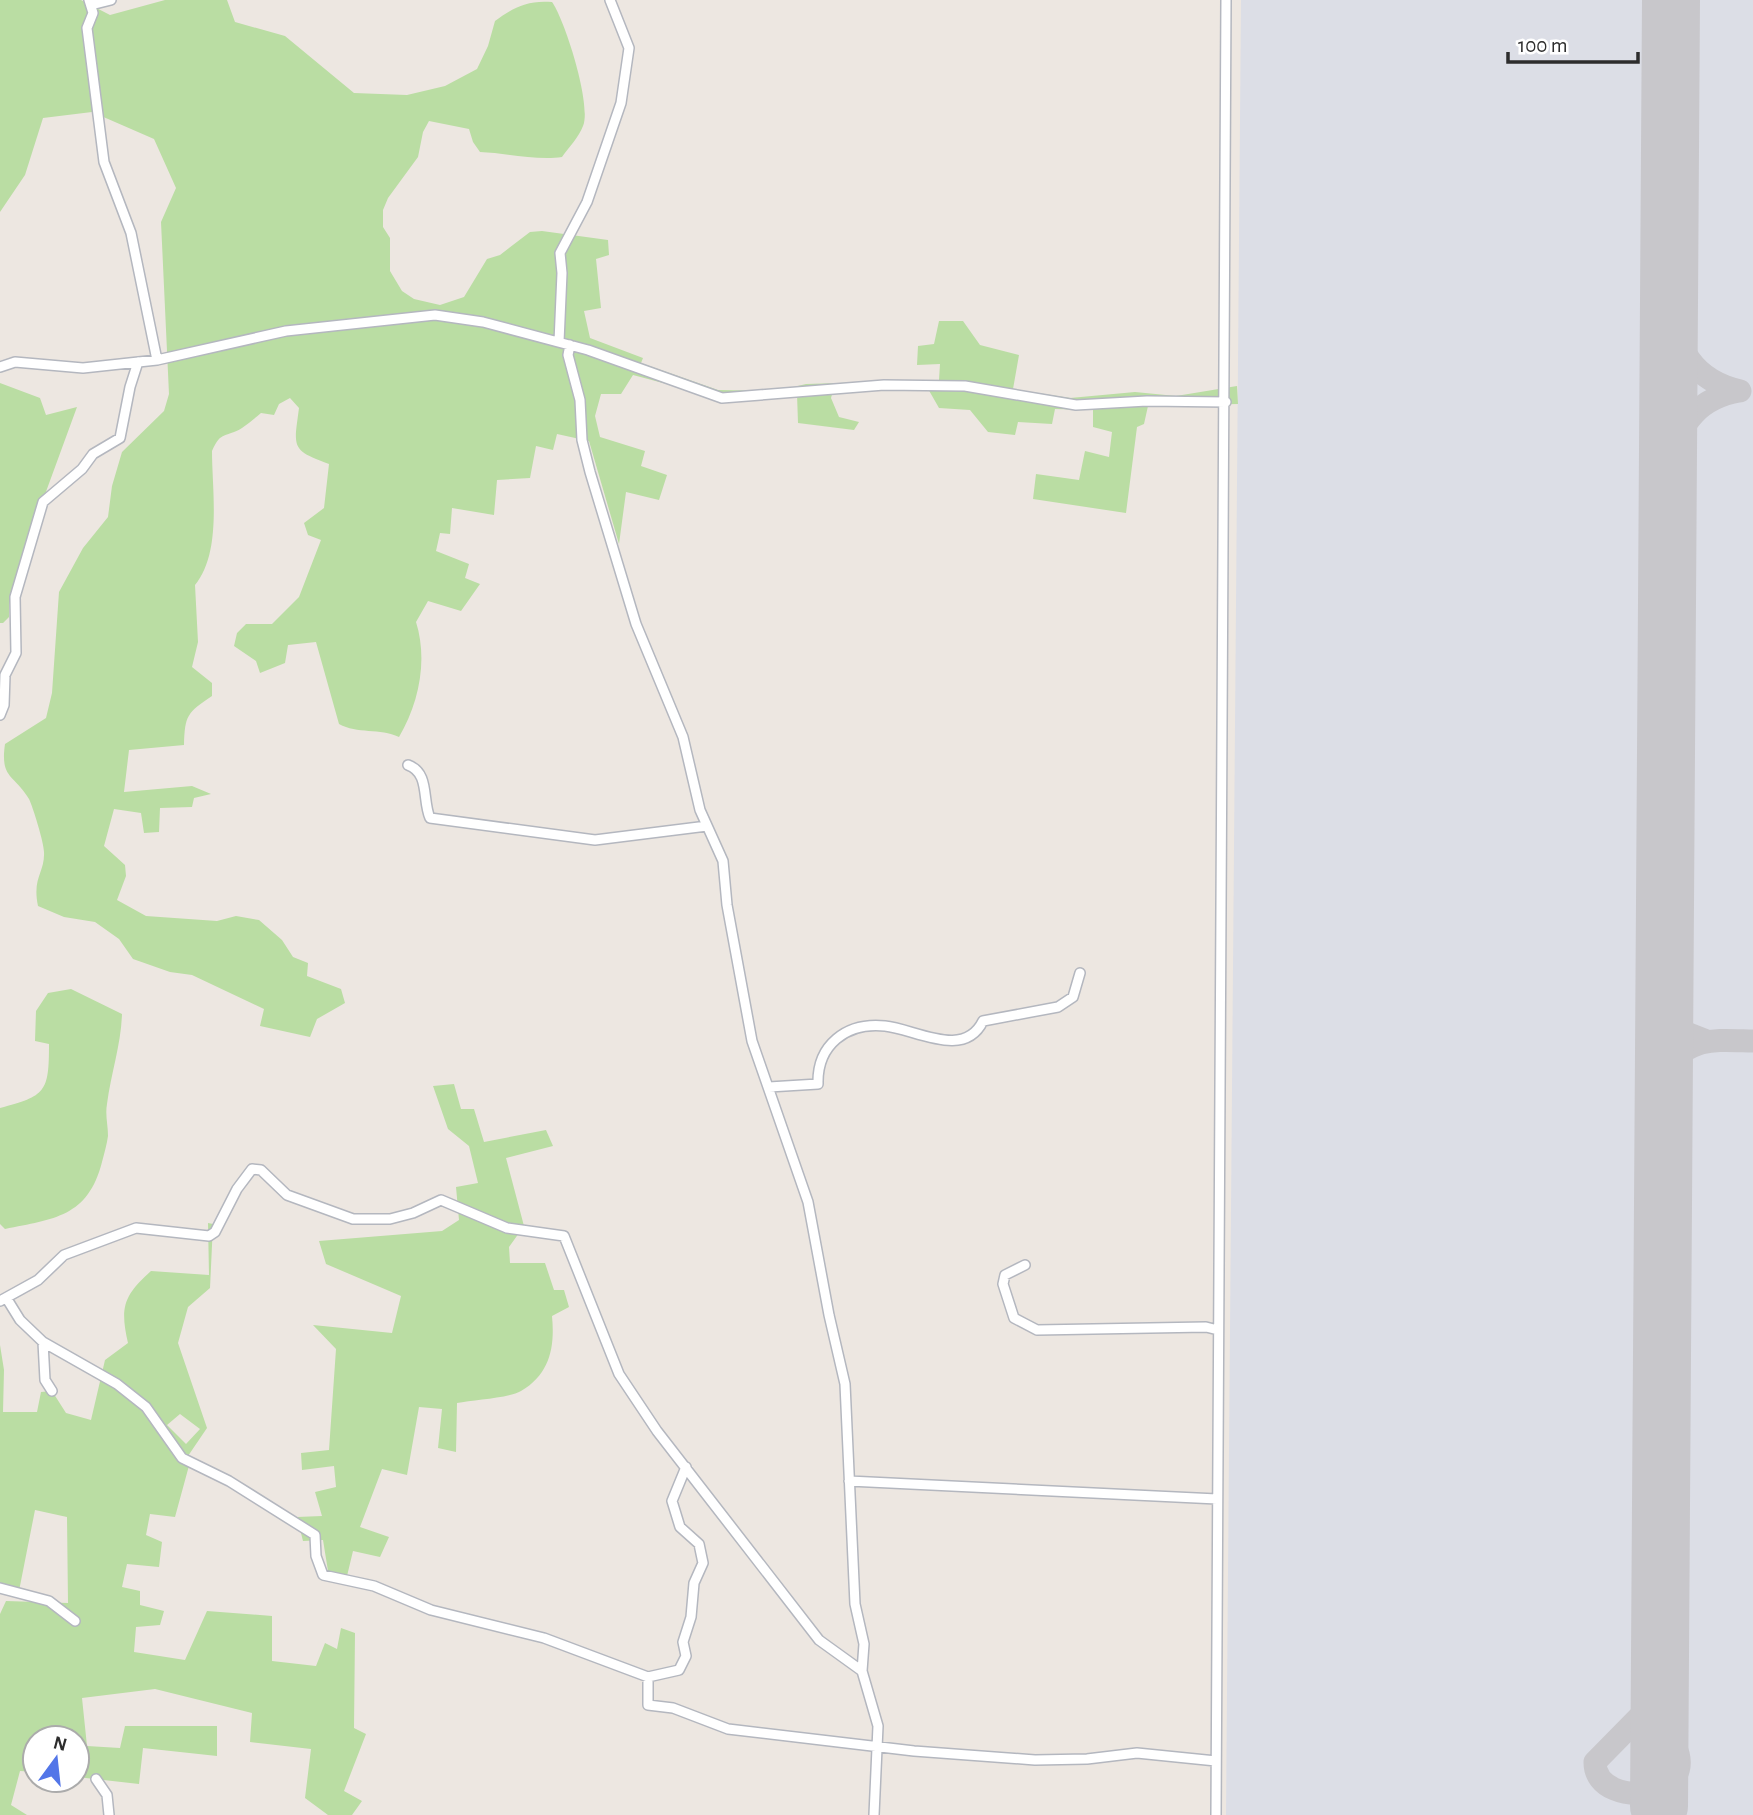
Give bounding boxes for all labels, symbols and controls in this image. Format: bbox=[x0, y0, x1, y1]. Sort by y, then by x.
scale bar bbox=[1508, 21, 1638, 65]
text: 100 m bbox=[1518, 35, 1568, 56]
north arrow bbox=[21, 1724, 91, 1794]
text: N bbox=[51, 1733, 69, 1755]

